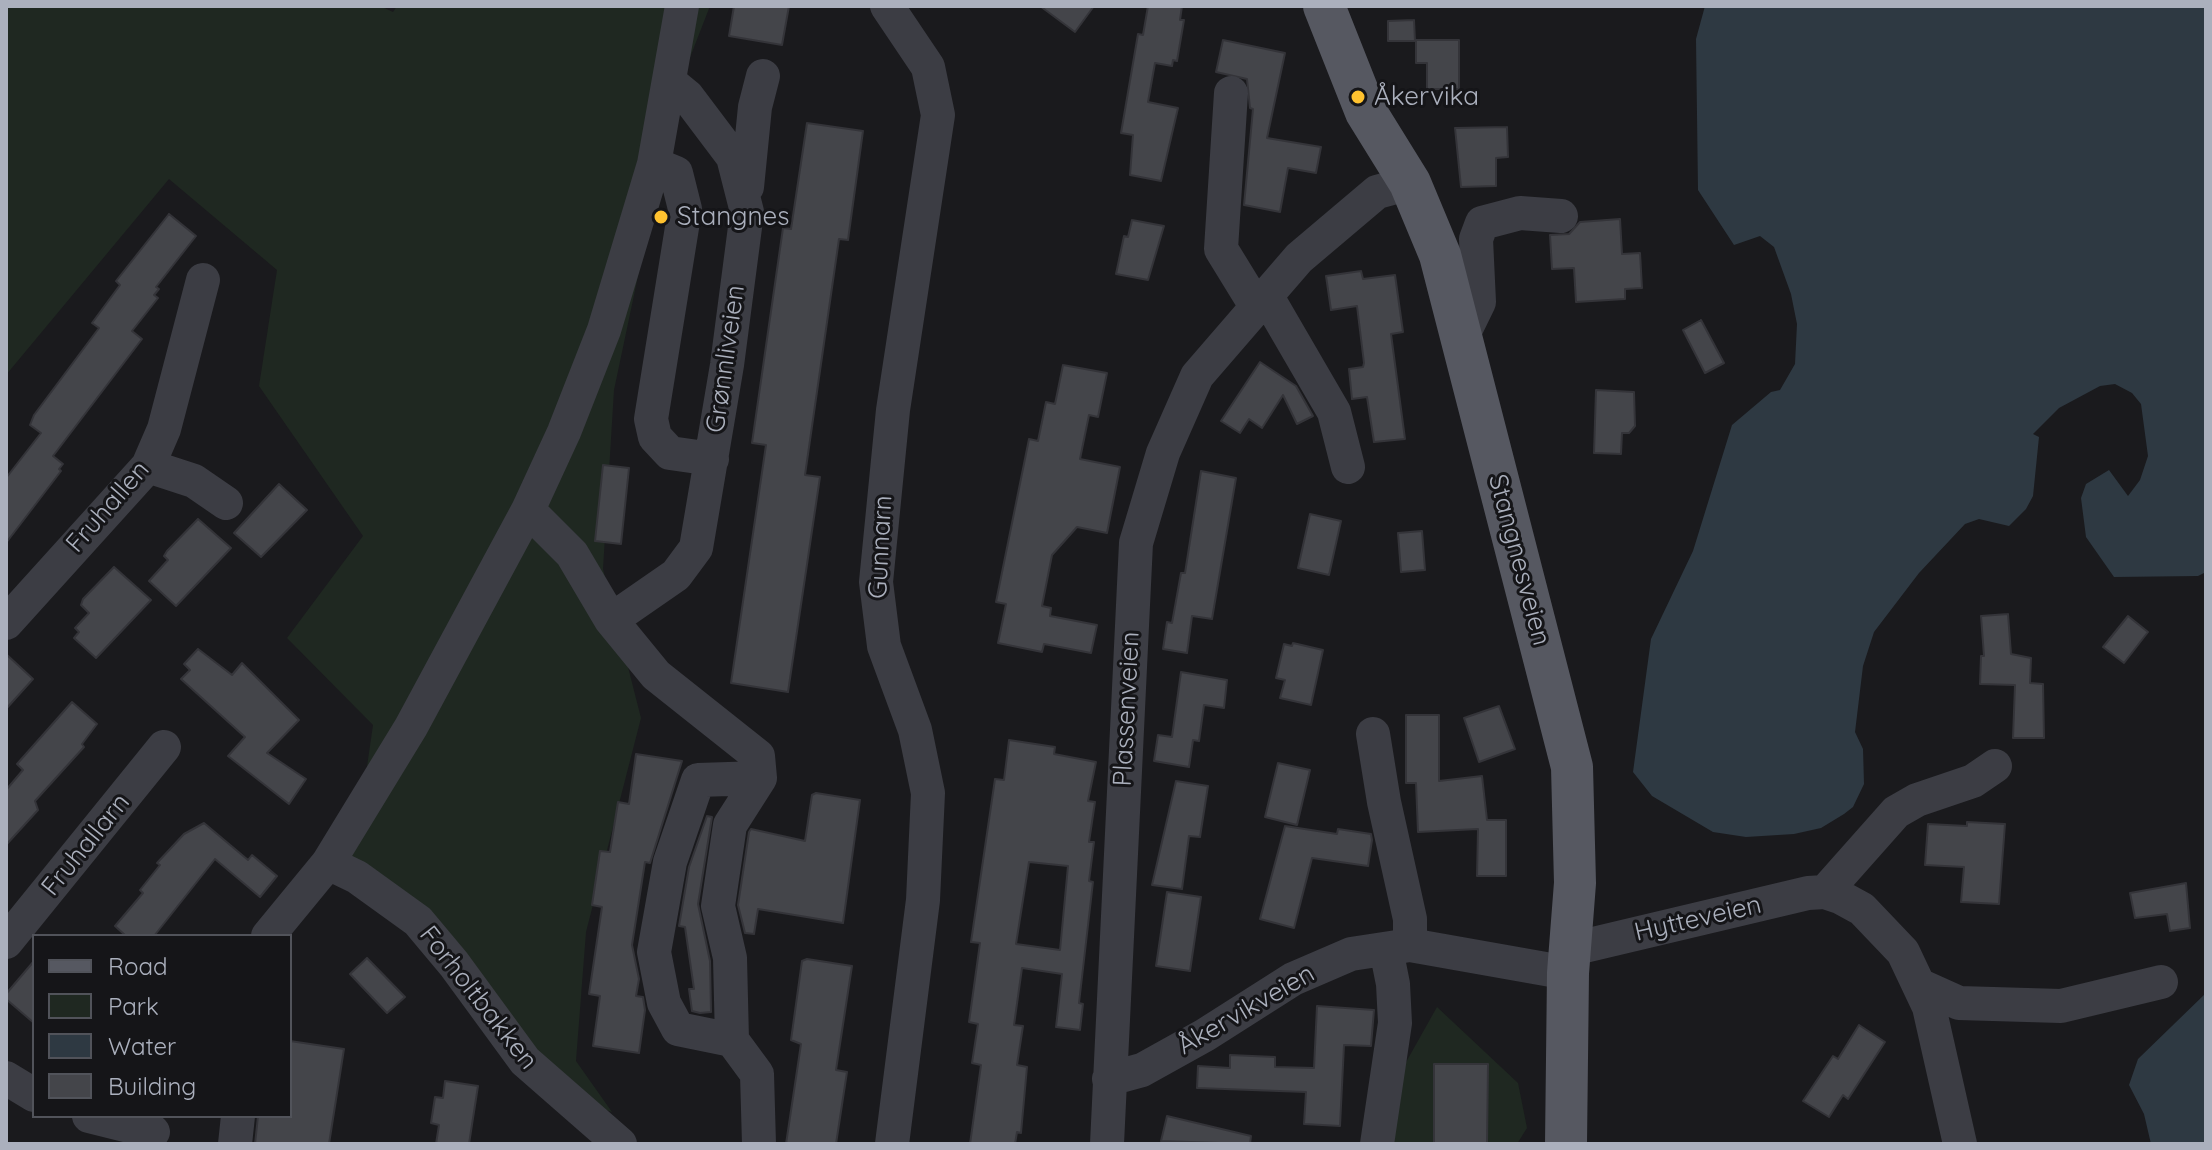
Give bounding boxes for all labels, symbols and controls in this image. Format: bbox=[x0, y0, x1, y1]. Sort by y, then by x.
place label: Åkervika bbox=[1374, 81, 1479, 113]
marker: Åkervika bbox=[1349, 88, 1367, 106]
place label: Stangnes bbox=[677, 201, 789, 233]
marker: Stangnes bbox=[652, 208, 670, 226]
street label: Grønnliveien bbox=[700, 283, 752, 435]
street label: Fruhallen bbox=[60, 455, 156, 559]
street label: Stangnesveien bbox=[1481, 471, 1557, 649]
street label: Gunnarn bbox=[863, 494, 899, 600]
street label: Plassenveien bbox=[1107, 631, 1147, 787]
street label: Fruhallarn bbox=[35, 788, 137, 902]
street label: Hytteveien bbox=[1632, 889, 1764, 949]
street label: Forholtbakken bbox=[412, 920, 544, 1076]
legend bbox=[32, 934, 292, 1118]
text: Road bbox=[108, 951, 168, 981]
street label: Åkervikveien bbox=[1172, 958, 1320, 1062]
text: Park bbox=[108, 991, 159, 1021]
text: Water bbox=[108, 1031, 176, 1061]
text: Building bbox=[108, 1071, 196, 1101]

